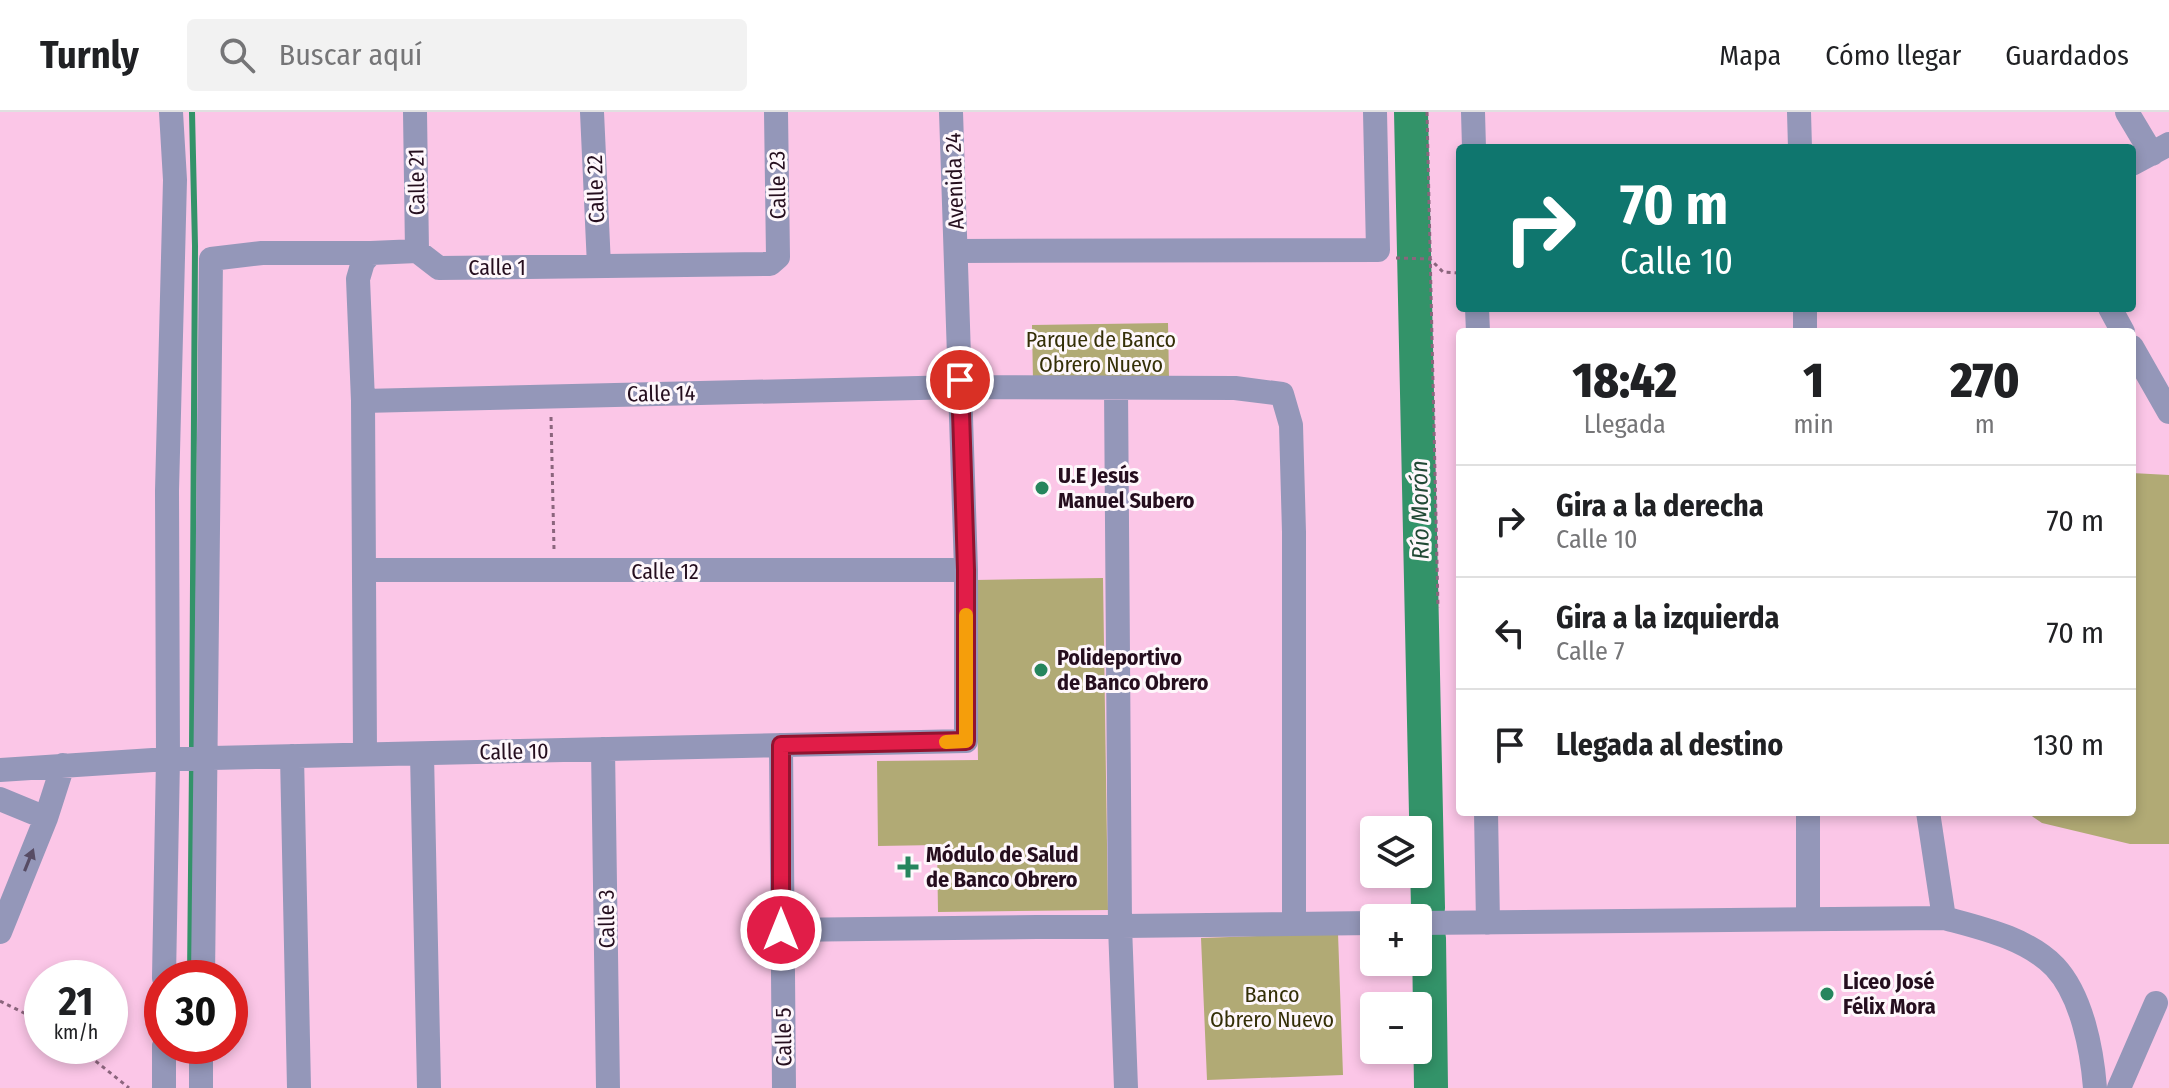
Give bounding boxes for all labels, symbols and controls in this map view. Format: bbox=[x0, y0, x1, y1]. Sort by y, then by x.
search box bbox=[187, 19, 747, 91]
text: Turnly bbox=[40, 32, 139, 78]
icon: search bbox=[215, 33, 259, 77]
text: Buscar aquí bbox=[279, 37, 422, 73]
text: Mapa bbox=[1719, 39, 1781, 72]
text: Cómo llegar bbox=[1825, 39, 1961, 72]
text: Guardados bbox=[2005, 39, 2129, 72]
street label: Avenida 24 bbox=[939, 132, 970, 230]
street label: Calle 21 bbox=[402, 148, 431, 216]
street label: Calle 23 bbox=[763, 150, 792, 220]
street label: Calle 22 bbox=[581, 154, 610, 224]
text: 70 m bbox=[1620, 172, 1728, 239]
icon: right bbox=[1488, 176, 1592, 280]
text: Calle 10 bbox=[1620, 240, 1733, 284]
street label: Calle 1 bbox=[468, 254, 526, 281]
park label: Parque de Banco Obrero Nuevo bbox=[1026, 326, 1176, 378]
pin bbox=[926, 346, 994, 414]
text: 18:42 bbox=[1572, 352, 1677, 410]
text: 1 bbox=[1803, 352, 1824, 410]
text: 270 bbox=[1950, 352, 2020, 410]
icon: arrive bbox=[938, 358, 982, 402]
street label: Calle 14 bbox=[627, 379, 696, 408]
text: Llegada bbox=[1584, 409, 1666, 440]
text: min bbox=[1794, 409, 1834, 440]
text: m bbox=[1975, 409, 1995, 440]
water label: Río Morón bbox=[1405, 460, 1435, 560]
place label: U.E Jesús Manuel Subero bbox=[1058, 462, 1195, 514]
marker: U.E Jesús Manuel Subero bbox=[1033, 479, 1051, 497]
text: Gira a la derecha bbox=[1556, 488, 1764, 524]
icon: right bbox=[1488, 499, 1532, 543]
text: 70 m bbox=[2046, 503, 2104, 539]
text: Calle 10 bbox=[1556, 524, 1638, 555]
street label: Calle 12 bbox=[631, 558, 699, 585]
text: Gira a la izquierda bbox=[1556, 600, 1779, 636]
icon: left bbox=[1488, 611, 1532, 655]
text: 70 m bbox=[2046, 615, 2104, 651]
text: Calle 7 bbox=[1556, 636, 1625, 667]
place label: Polideportivo de Banco Obrero bbox=[1057, 644, 1209, 696]
marker: Polideportivo de Banco Obrero bbox=[1032, 661, 1050, 679]
icon: arrive bbox=[1488, 723, 1532, 767]
text: Llegada al destino bbox=[1556, 727, 1783, 763]
text: 130 m bbox=[2033, 727, 2104, 763]
street label: Calle 10 bbox=[479, 737, 549, 766]
map controls bbox=[1360, 816, 1432, 1064]
button: layers bbox=[1360, 816, 1432, 888]
place label: Módulo de Salud de Banco Obrero bbox=[926, 841, 1078, 893]
one-way arrow bbox=[23, 848, 36, 872]
marker: Módulo de Salud de Banco Obrero bbox=[897, 856, 919, 878]
position arrow bbox=[739, 888, 823, 972]
street label: Calle 3 bbox=[592, 889, 621, 949]
button: + bbox=[1360, 904, 1432, 976]
speed limit sign: 30 bbox=[144, 960, 248, 1064]
place label: Liceo José Félix Mora bbox=[1843, 968, 1936, 1020]
text: 21 bbox=[59, 978, 93, 1026]
park label: Banco Obrero Nuevo bbox=[1210, 981, 1334, 1033]
marker: Liceo José Félix Mora bbox=[1818, 985, 1836, 1003]
button: − bbox=[1360, 992, 1432, 1064]
street label: Calle 5 bbox=[769, 1007, 798, 1067]
text: km/h bbox=[54, 1020, 98, 1044]

